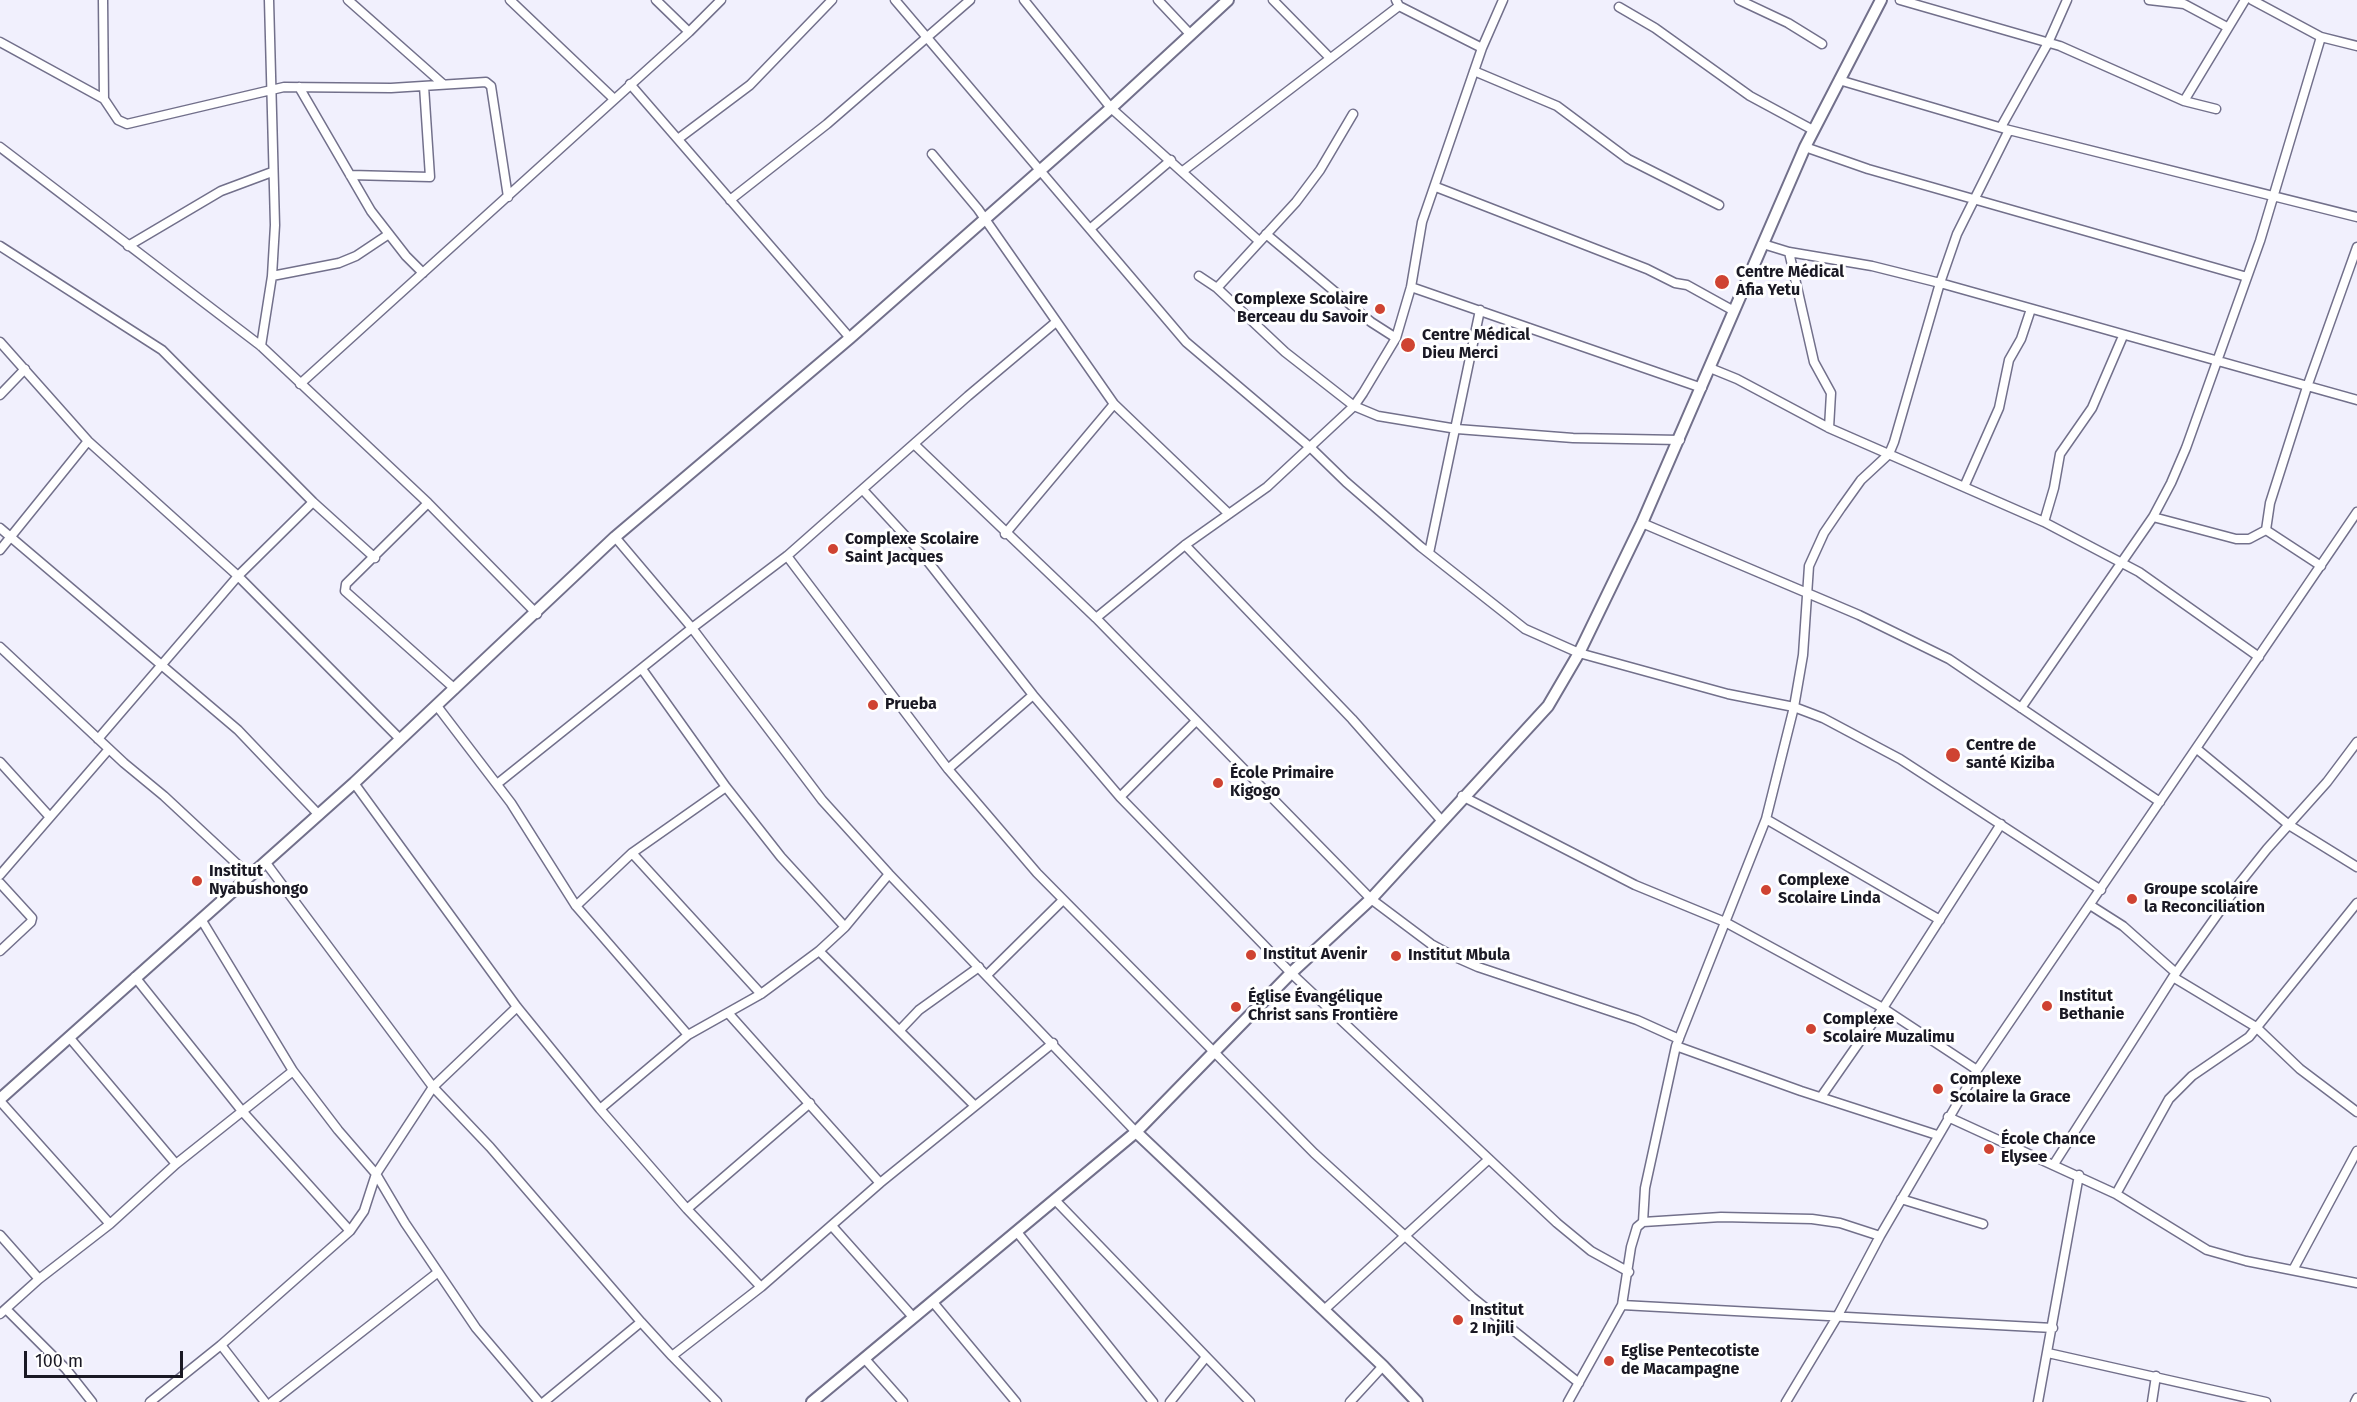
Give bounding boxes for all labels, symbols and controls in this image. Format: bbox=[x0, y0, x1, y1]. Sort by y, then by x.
place label: Centre Médical Afia Yetu bbox=[1736, 263, 1844, 301]
marker: Centre Médical Afia Yetu bbox=[1713, 273, 1731, 291]
place label: Complexe Scolaire Berceau du Savoir bbox=[1234, 290, 1368, 328]
marker: Complexe Scolaire Berceau du Savoir bbox=[1373, 302, 1387, 316]
place label: Centre Médical Dieu Merci bbox=[1422, 326, 1530, 364]
marker: Centre Médical Dieu Merci bbox=[1399, 336, 1417, 354]
place label: Complexe Scolaire Saint Jacques bbox=[845, 530, 979, 568]
marker: Complexe Scolaire Saint Jacques bbox=[826, 542, 840, 556]
place label: Prueba bbox=[885, 695, 937, 715]
marker: Prueba bbox=[866, 698, 880, 712]
place label: Centre de santé Kiziba bbox=[1966, 736, 2055, 774]
marker: Centre de santé Kiziba bbox=[1944, 746, 1962, 764]
place label: École Primaire Kigogo bbox=[1230, 764, 1334, 802]
marker: École Primaire Kigogo bbox=[1211, 776, 1225, 790]
place label: Institut Nyabushongo bbox=[209, 862, 308, 900]
place label: Complexe Scolaire Linda bbox=[1778, 871, 1881, 909]
marker: Institut Nyabushongo bbox=[190, 874, 204, 888]
place label: Groupe scolaire la Reconciliation bbox=[2144, 880, 2265, 918]
marker: Complexe Scolaire Linda bbox=[1759, 883, 1773, 897]
marker: Groupe scolaire la Reconciliation bbox=[2125, 892, 2139, 906]
place label: Institut Avenir bbox=[1263, 945, 1367, 965]
place label: Institut Mbula bbox=[1408, 946, 1510, 966]
marker: Institut Avenir bbox=[1244, 948, 1258, 962]
marker: Institut Mbula bbox=[1389, 949, 1403, 963]
place label: Institut Bethanie bbox=[2059, 987, 2124, 1025]
place label: Église Évangélique Christ sans Frontière bbox=[1248, 988, 1398, 1026]
marker: Institut Bethanie bbox=[2040, 999, 2054, 1013]
marker: Église Évangélique Christ sans Frontière bbox=[1229, 1000, 1243, 1014]
place label: Complexe Scolaire Muzalimu bbox=[1823, 1010, 1955, 1048]
marker: Complexe Scolaire Muzalimu bbox=[1804, 1022, 1818, 1036]
place label: Complexe Scolaire la Grace bbox=[1950, 1070, 2071, 1108]
marker: Complexe Scolaire la Grace bbox=[1931, 1082, 1945, 1096]
place label: École Chance Elysee bbox=[2001, 1130, 2096, 1168]
marker: École Chance Elysee bbox=[1982, 1142, 1996, 1156]
place label: Institut 2 Injili bbox=[1470, 1301, 1524, 1339]
marker: Institut 2 Injili bbox=[1451, 1313, 1465, 1327]
scale bar bbox=[27, 1339, 186, 1377]
place label: Eglise Pentecotiste de Macampagne bbox=[1621, 1342, 1759, 1380]
text: 100 m bbox=[35, 1350, 83, 1372]
marker: Eglise Pentecotiste de Macampagne bbox=[1602, 1354, 1616, 1368]

